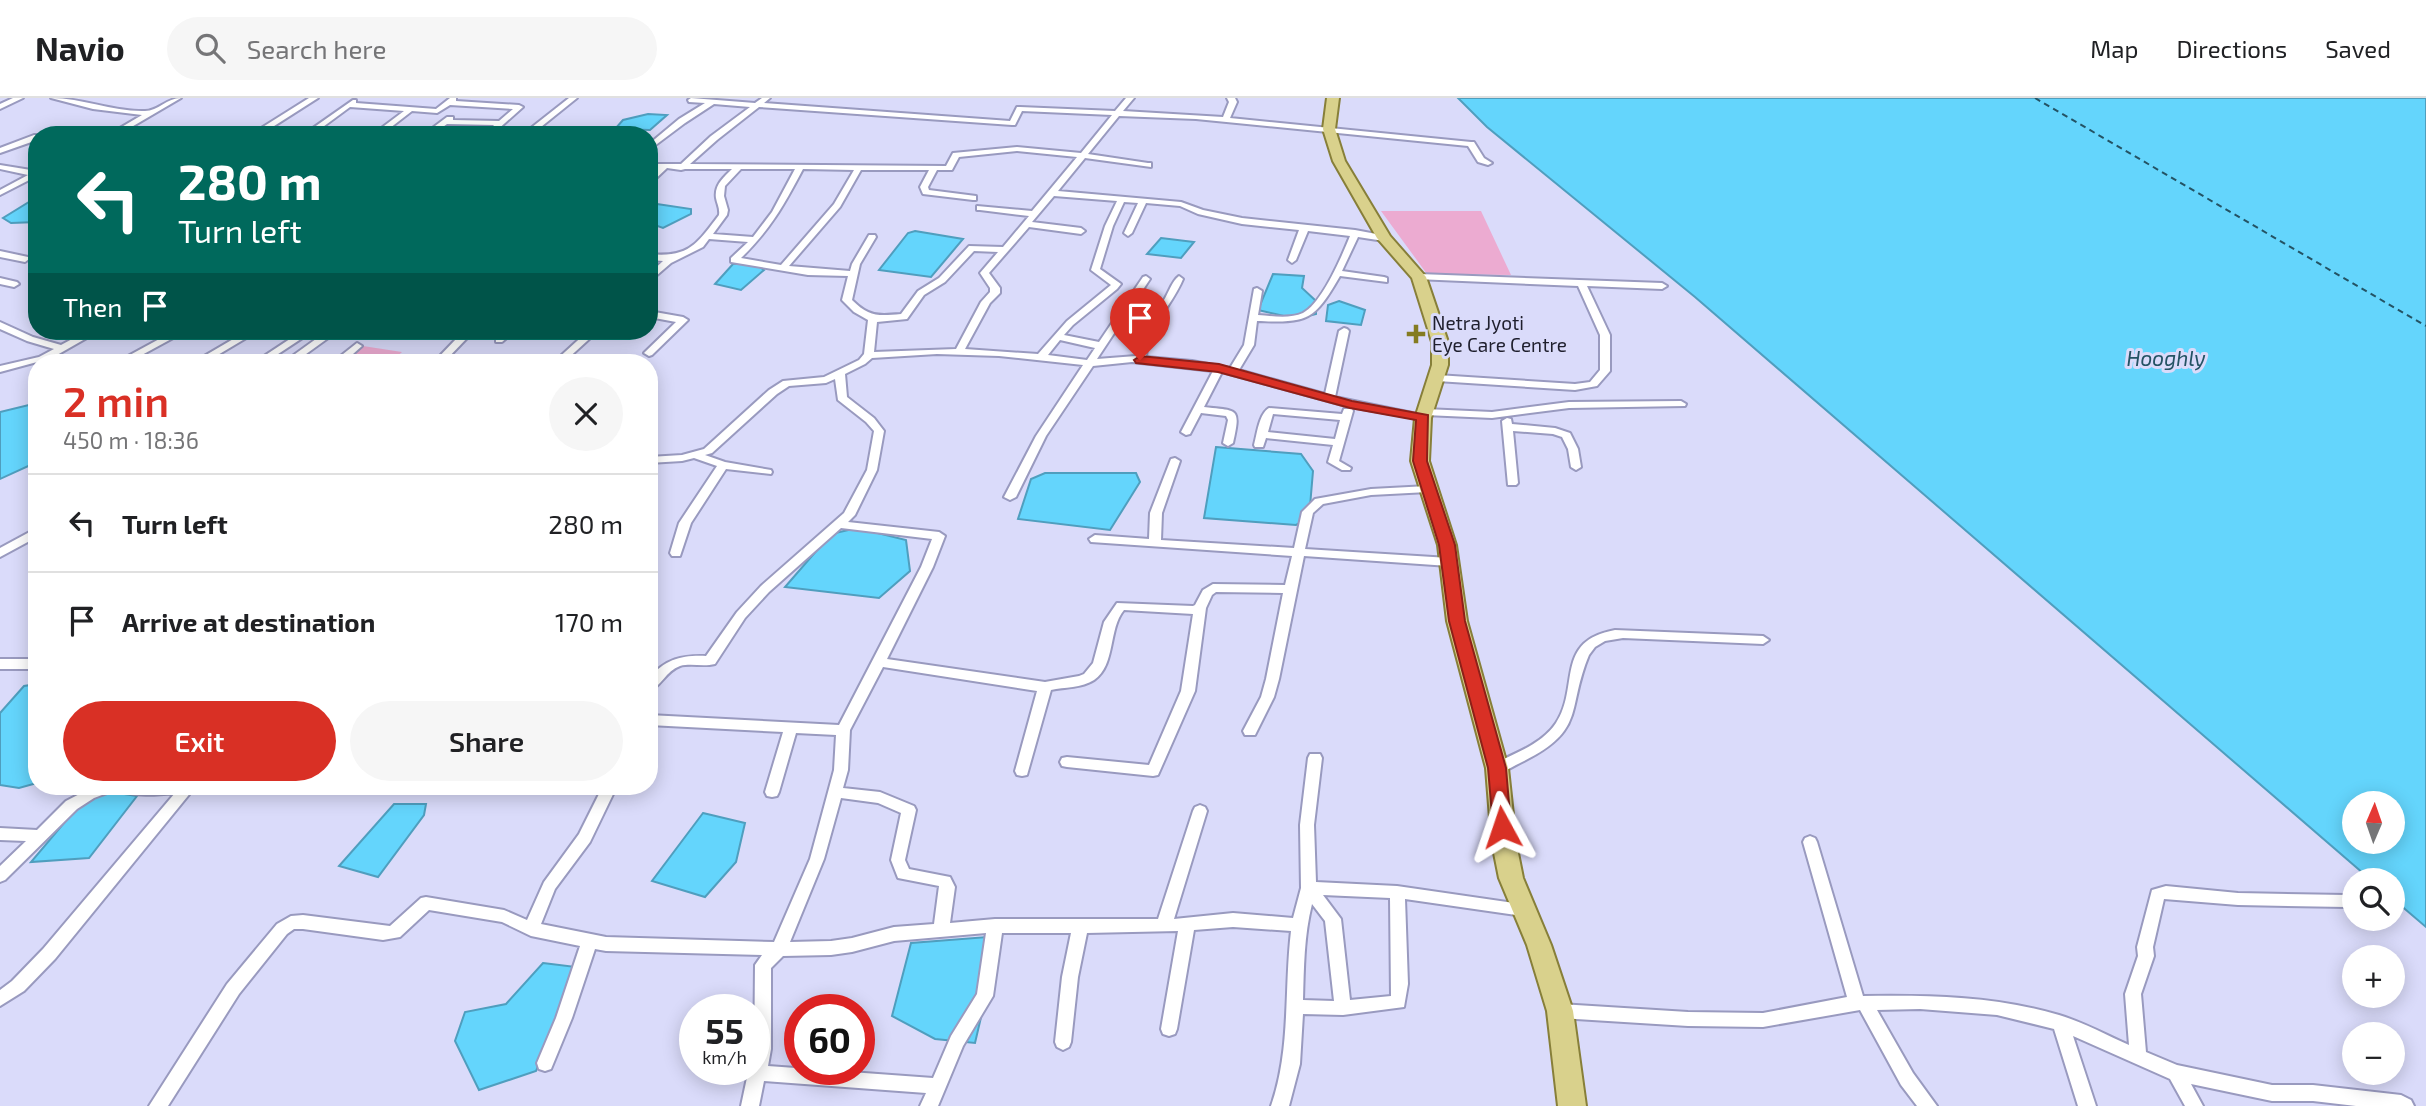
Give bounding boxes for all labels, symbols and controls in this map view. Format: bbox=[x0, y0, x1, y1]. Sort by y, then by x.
search box bbox=[167, 17, 657, 80]
text: Navio bbox=[35, 28, 125, 68]
icon: search bbox=[191, 29, 229, 67]
text: Search here bbox=[247, 33, 386, 64]
text: Map bbox=[2090, 34, 2138, 63]
text: Directions bbox=[2176, 34, 2287, 63]
text: Saved bbox=[2325, 34, 2391, 63]
text: 280 m bbox=[178, 151, 322, 210]
icon: left bbox=[63, 154, 154, 245]
text: Turn left bbox=[178, 211, 302, 249]
icon: arrive bbox=[136, 287, 174, 325]
pin bbox=[1110, 288, 1170, 360]
text: Then bbox=[63, 291, 122, 322]
icon: arrive bbox=[1121, 299, 1159, 337]
place label: Netra Jyoti Eye Care Centre bbox=[1432, 311, 1567, 356]
marker: Netra Jyoti Eye Care Centre bbox=[1406, 324, 1426, 344]
water label: Hooghly bbox=[2127, 345, 2205, 371]
text: 2 min bbox=[63, 375, 169, 425]
button: close bbox=[549, 377, 623, 451]
text: 450 m · 18:36 bbox=[63, 426, 199, 454]
icon: left bbox=[63, 504, 101, 542]
text: Turn left bbox=[122, 508, 228, 539]
text: 280 m bbox=[548, 508, 623, 539]
icon: arrive bbox=[63, 602, 101, 640]
text: Arrive at destination bbox=[122, 606, 375, 637]
text: 170 m bbox=[555, 606, 623, 637]
button: Exit bbox=[63, 701, 336, 781]
button: Share bbox=[350, 701, 623, 781]
position arrow bbox=[1465, 790, 1539, 864]
north arrow bbox=[2342, 791, 2404, 854]
map controls bbox=[2342, 791, 2405, 1085]
button: search bbox=[2342, 868, 2405, 931]
button: + bbox=[2342, 945, 2405, 1008]
speed limit sign: 60 bbox=[784, 994, 875, 1085]
text: 55 bbox=[705, 1009, 744, 1051]
button: − bbox=[2342, 1022, 2405, 1085]
text: km/h bbox=[702, 1046, 747, 1068]

